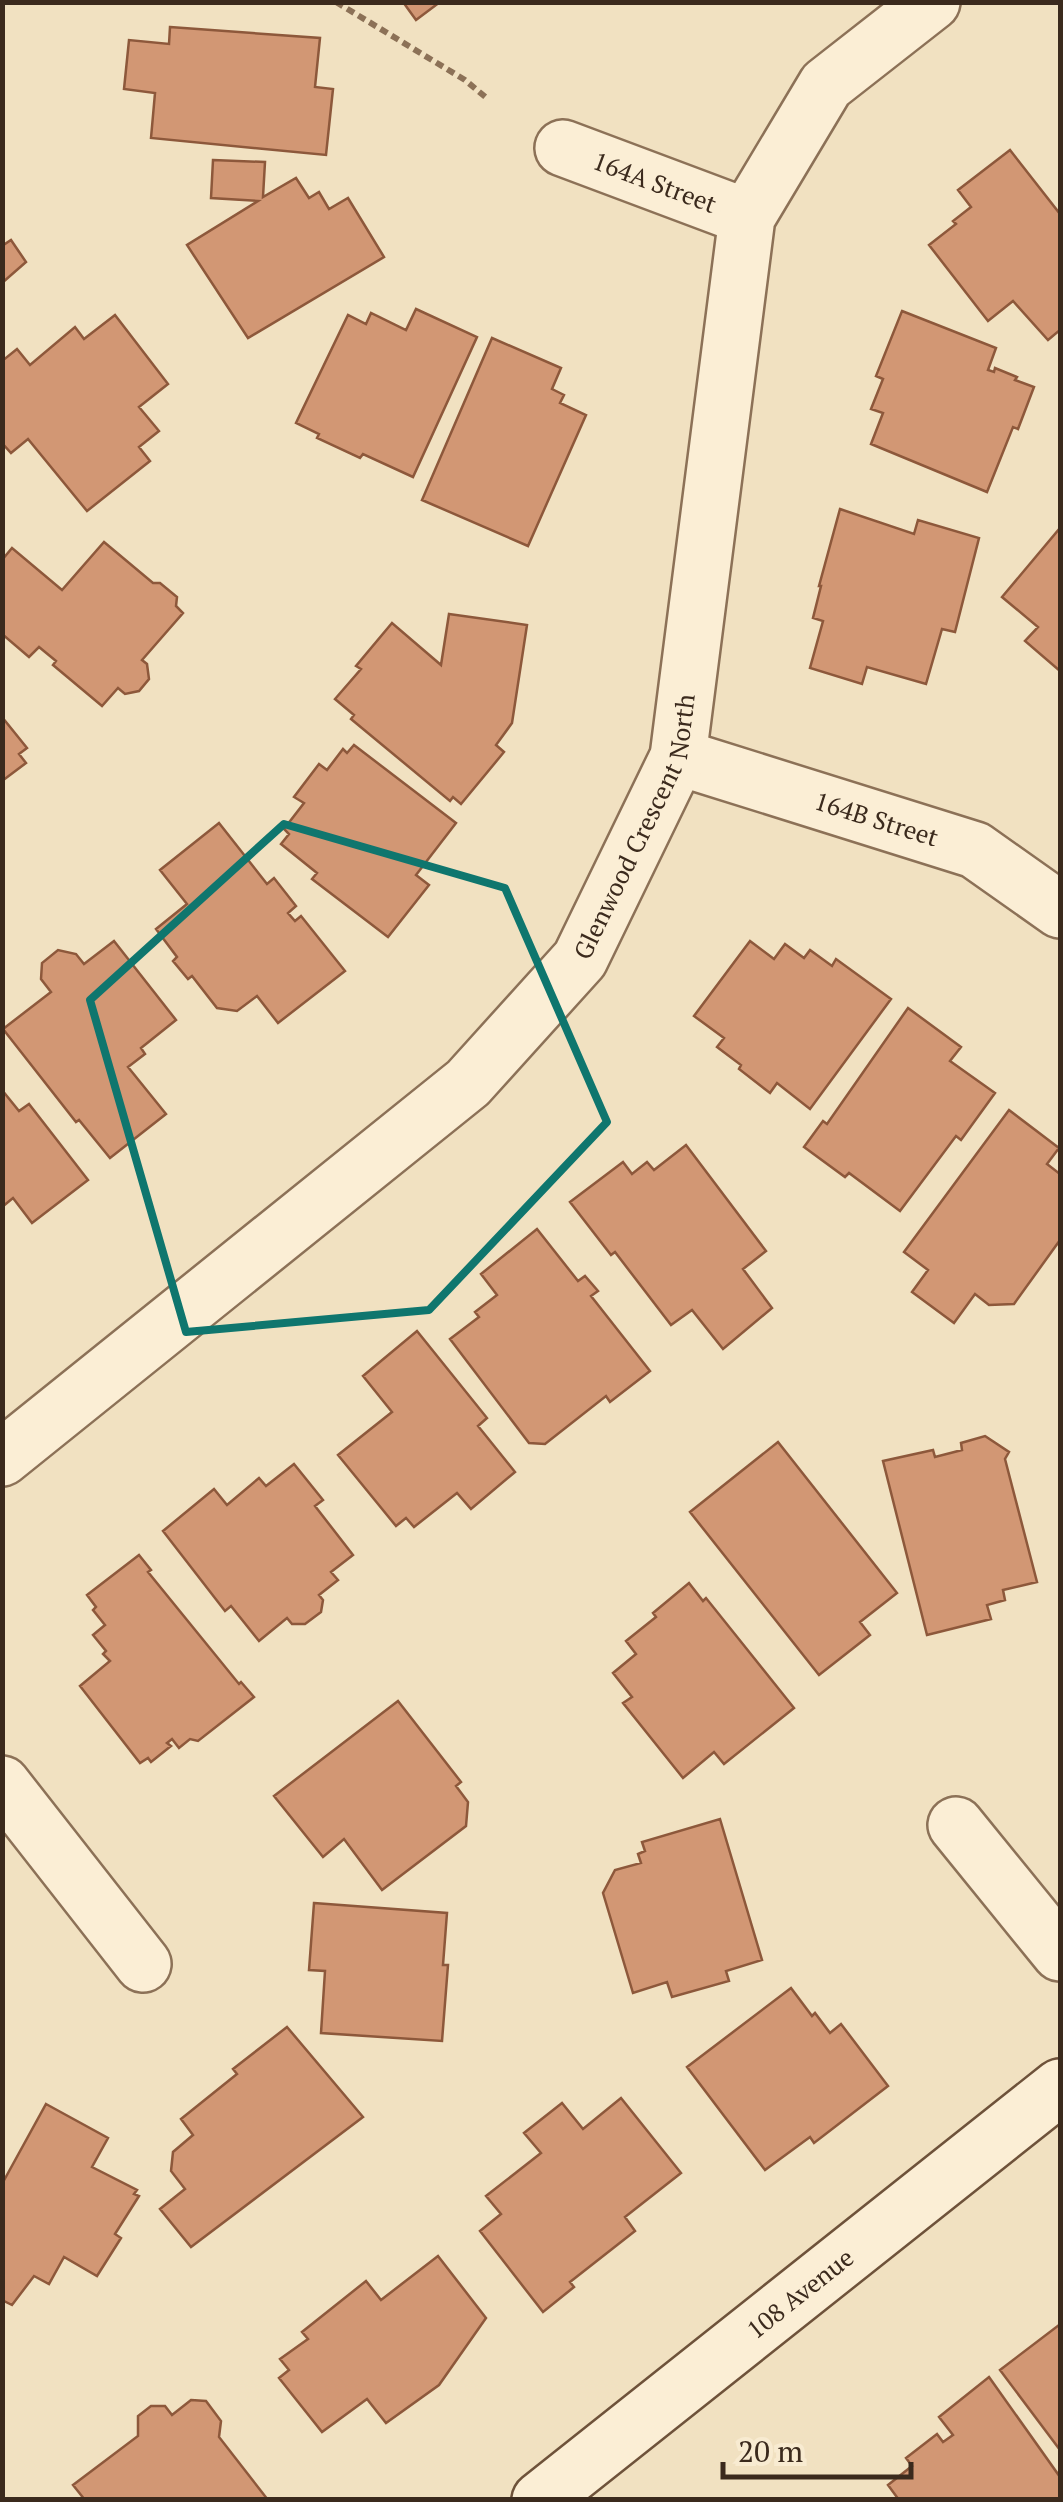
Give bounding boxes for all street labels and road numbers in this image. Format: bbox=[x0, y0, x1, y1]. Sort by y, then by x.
street label: 164A Street bbox=[589, 144, 721, 220]
street label: Glenwood Crescent North bbox=[565, 692, 702, 965]
street label: 164B Street bbox=[811, 784, 943, 854]
street label: 108 Avenue bbox=[739, 2241, 860, 2346]

